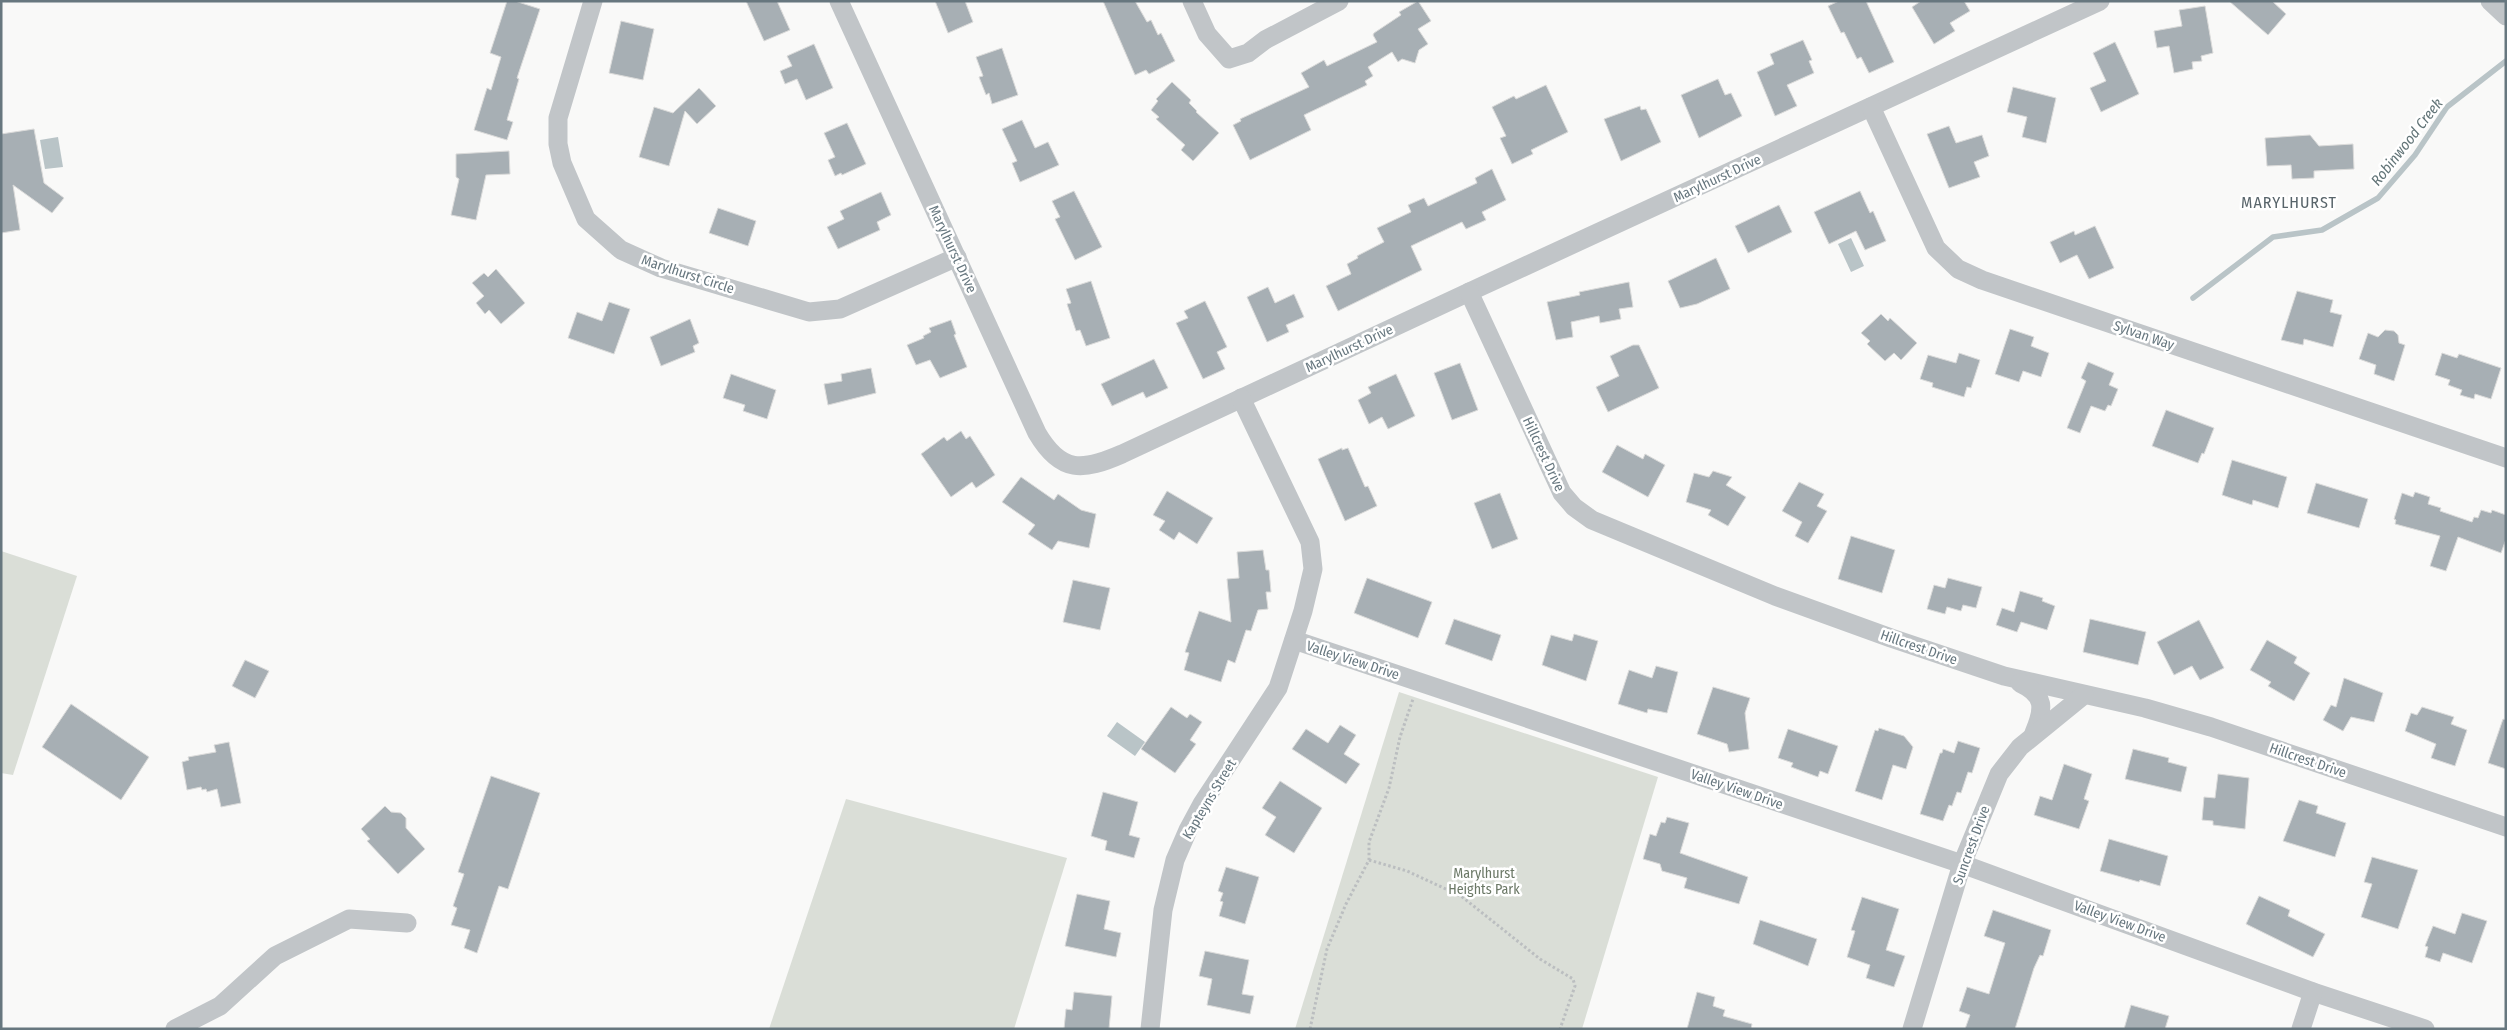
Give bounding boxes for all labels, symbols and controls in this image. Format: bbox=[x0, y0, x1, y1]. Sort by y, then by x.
water label: Robinwood Creek bbox=[2367, 94, 2447, 189]
street label: Marylhurst Drive bbox=[1671, 151, 1764, 206]
district label: MARYLHURST bbox=[2241, 193, 2337, 212]
street label: Marylhurst Drive bbox=[925, 203, 980, 296]
street label: Marylhurst Circle bbox=[639, 251, 736, 298]
street label: Sylvan Way bbox=[2111, 317, 2177, 354]
street label: Marylhurst Drive bbox=[1303, 321, 1396, 376]
street label: Hillcrest Drive bbox=[1519, 414, 1568, 494]
street label: Hillcrest Drive bbox=[1878, 626, 1960, 669]
street label: Valley View Drive bbox=[1304, 637, 1402, 684]
street label: Hillcrest Drive bbox=[2267, 739, 2349, 782]
street label: Kapteyns Street bbox=[1179, 756, 1240, 842]
street label: Valley View Drive bbox=[1688, 766, 1785, 813]
street label: Suncrest Drive bbox=[1949, 803, 1994, 887]
park label: Marylhurst Heights Park bbox=[1448, 865, 1520, 898]
street label: Valley View Drive bbox=[2072, 897, 2168, 946]

